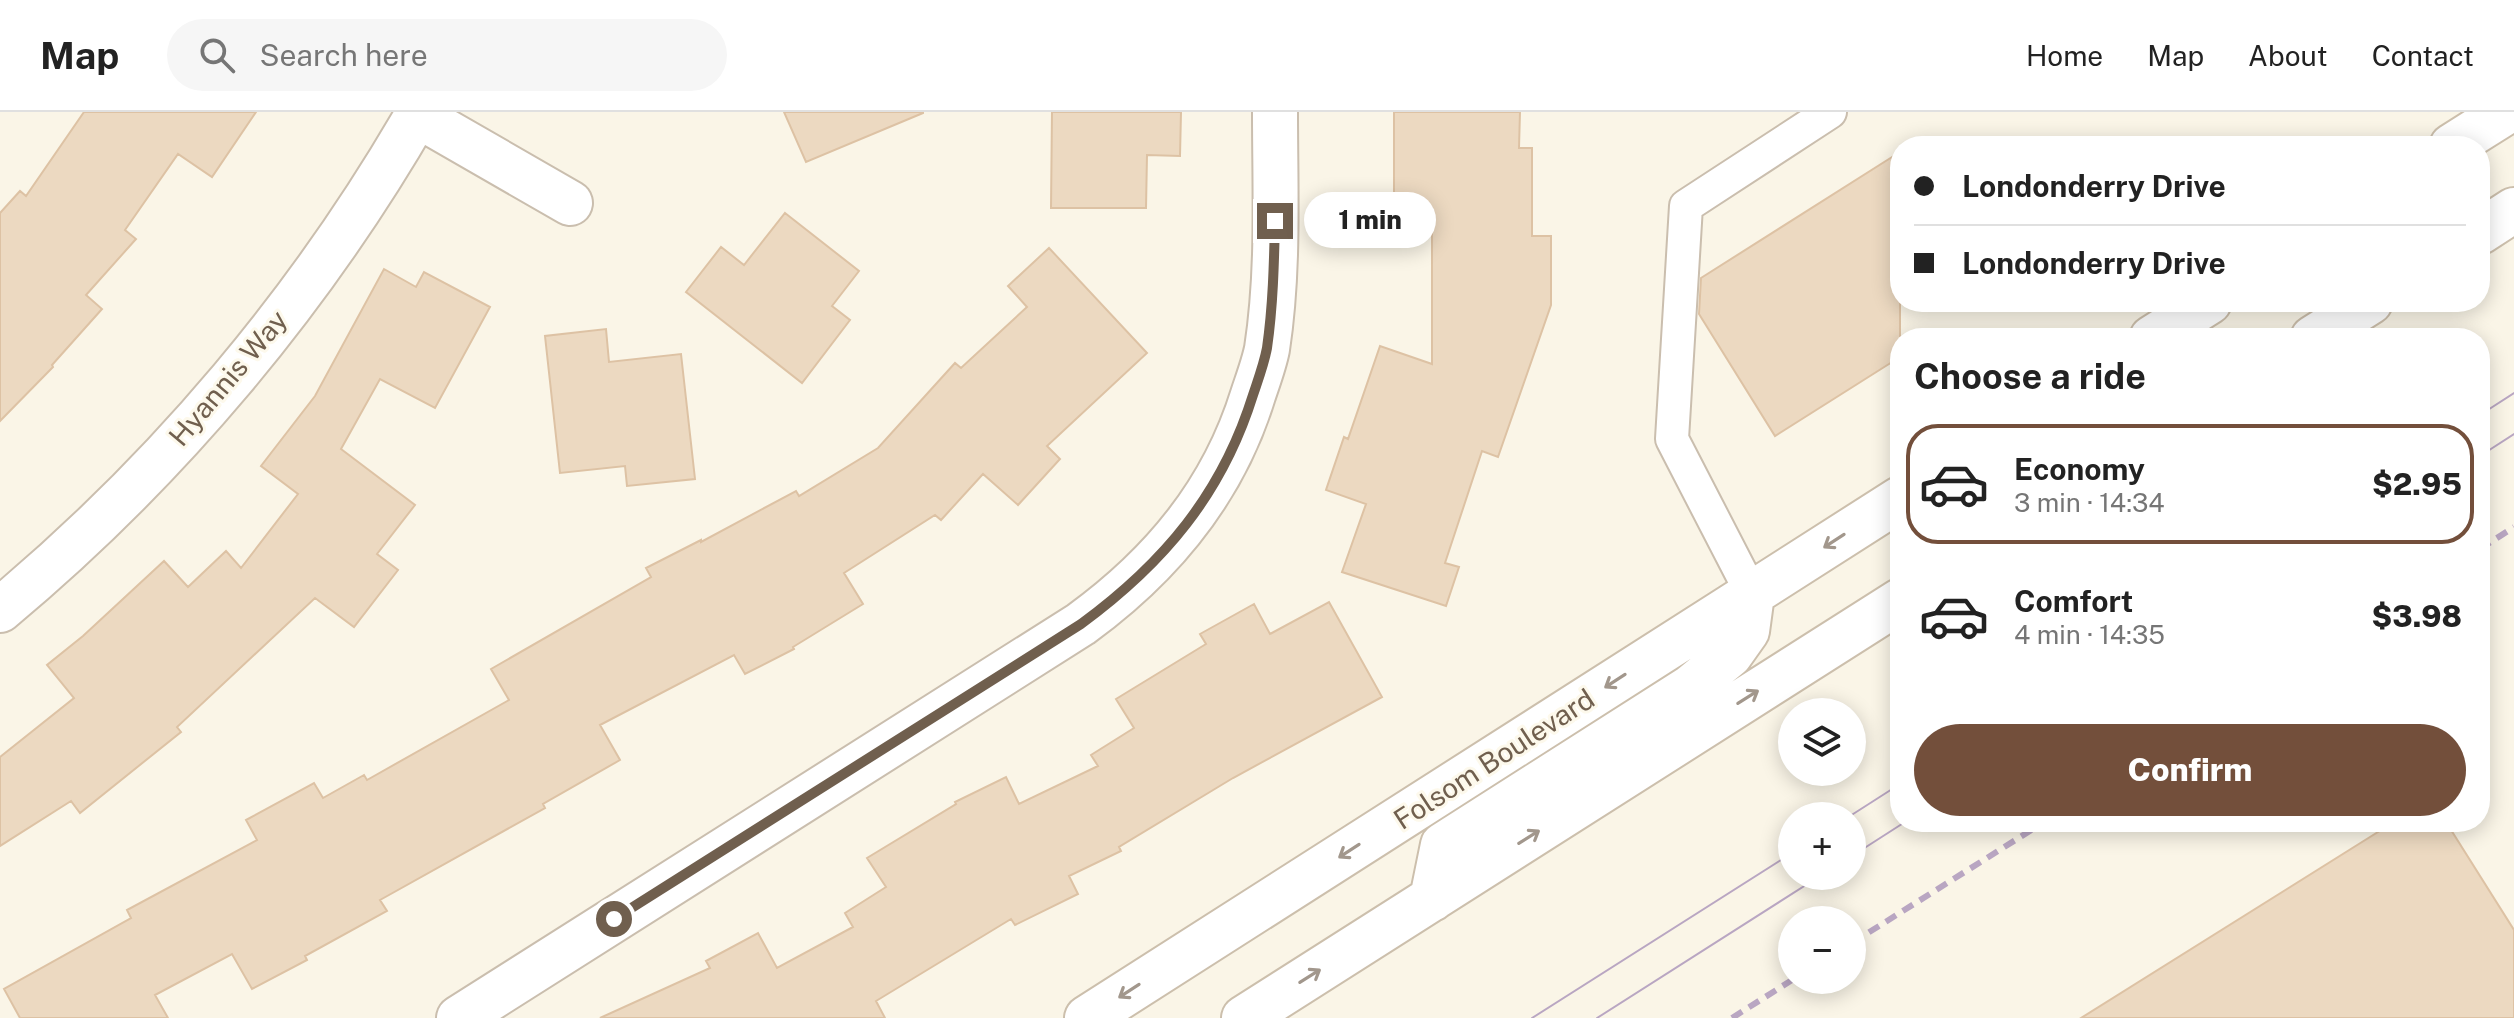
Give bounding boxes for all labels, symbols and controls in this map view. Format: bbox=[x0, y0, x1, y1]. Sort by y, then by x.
search box bbox=[167, 19, 727, 91]
text: Map bbox=[40, 33, 119, 78]
icon: search bbox=[195, 33, 239, 77]
text: Search here bbox=[259, 37, 428, 73]
text: Home bbox=[2026, 39, 2103, 72]
text: Map bbox=[2147, 39, 2204, 72]
text: About bbox=[2248, 39, 2328, 72]
text: Contact bbox=[2372, 39, 2474, 72]
text: Londonderry Drive bbox=[1962, 168, 2226, 204]
callout: 1 min bbox=[1303, 193, 1435, 249]
route end bbox=[1257, 203, 1293, 239]
text: 1 min bbox=[1338, 204, 1402, 235]
text: Londonderry Drive bbox=[1962, 245, 2226, 281]
street label: Hyannis Way bbox=[161, 303, 294, 452]
text: Choose a ride bbox=[1914, 355, 2146, 397]
icon: car bbox=[1918, 448, 1990, 520]
text: Economy bbox=[2014, 451, 2145, 487]
text: $2.95 bbox=[2372, 466, 2462, 502]
text: 3 min · 14:34 bbox=[2014, 487, 2165, 518]
one-way arrow bbox=[1824, 533, 1846, 550]
icon: car bbox=[1918, 580, 1990, 652]
text: Comfort bbox=[2014, 583, 2133, 619]
text: $3.98 bbox=[2372, 598, 2462, 634]
text: 4 min · 14:35 bbox=[2014, 619, 2165, 650]
one-way arrow bbox=[1604, 674, 1627, 690]
street label: Folsom Boulevard bbox=[1387, 681, 1600, 836]
one-way arrow bbox=[1737, 689, 1759, 706]
map controls bbox=[1778, 698, 1866, 994]
button: layers bbox=[1778, 698, 1866, 786]
button: Confirm bbox=[1914, 724, 2466, 816]
button: + bbox=[1778, 802, 1866, 890]
one-way arrow bbox=[1517, 828, 1540, 844]
one-way arrow bbox=[1338, 843, 1360, 860]
route start bbox=[596, 901, 632, 937]
button: − bbox=[1778, 906, 1866, 994]
one-way arrow bbox=[1298, 968, 1320, 985]
one-way arrow bbox=[1119, 982, 1141, 999]

